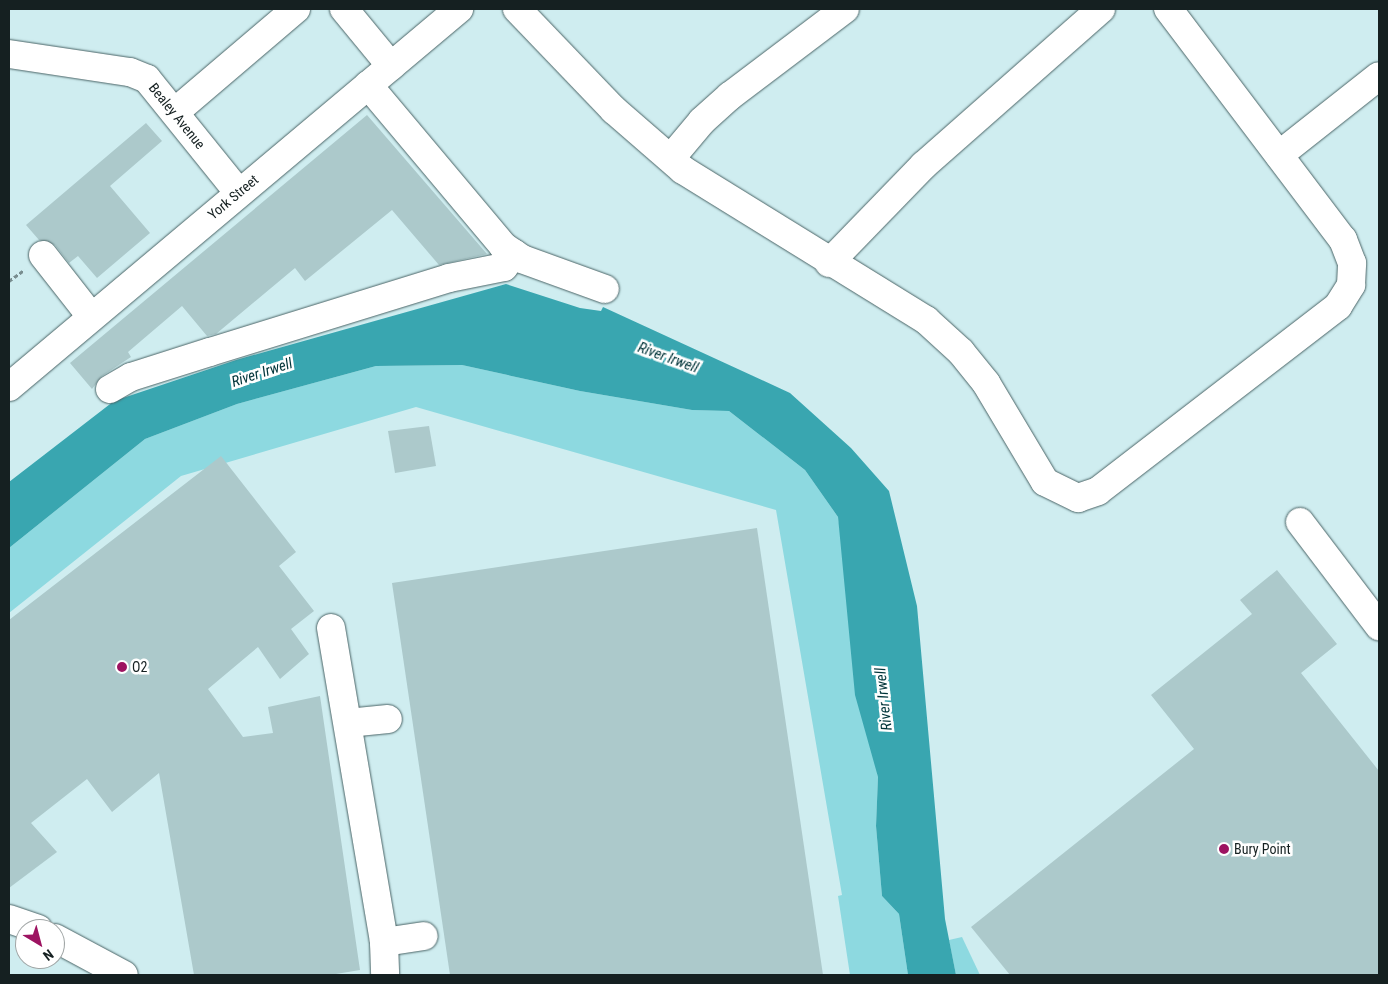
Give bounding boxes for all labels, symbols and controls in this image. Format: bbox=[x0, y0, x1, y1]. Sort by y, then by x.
street label: Bealey Avenue bbox=[145, 80, 209, 152]
street label: York Street bbox=[204, 171, 262, 223]
water label: River Irwell bbox=[635, 339, 701, 377]
water label: River Irwell bbox=[229, 355, 295, 391]
place label: O2 bbox=[132, 659, 147, 675]
marker: O2 bbox=[116, 661, 128, 673]
water label: River Irwell bbox=[872, 667, 896, 731]
place label: Bury Point bbox=[1234, 841, 1291, 857]
marker: Bury Point bbox=[1218, 843, 1230, 855]
north arrow bbox=[15, 919, 65, 969]
text: N bbox=[40, 946, 57, 964]

